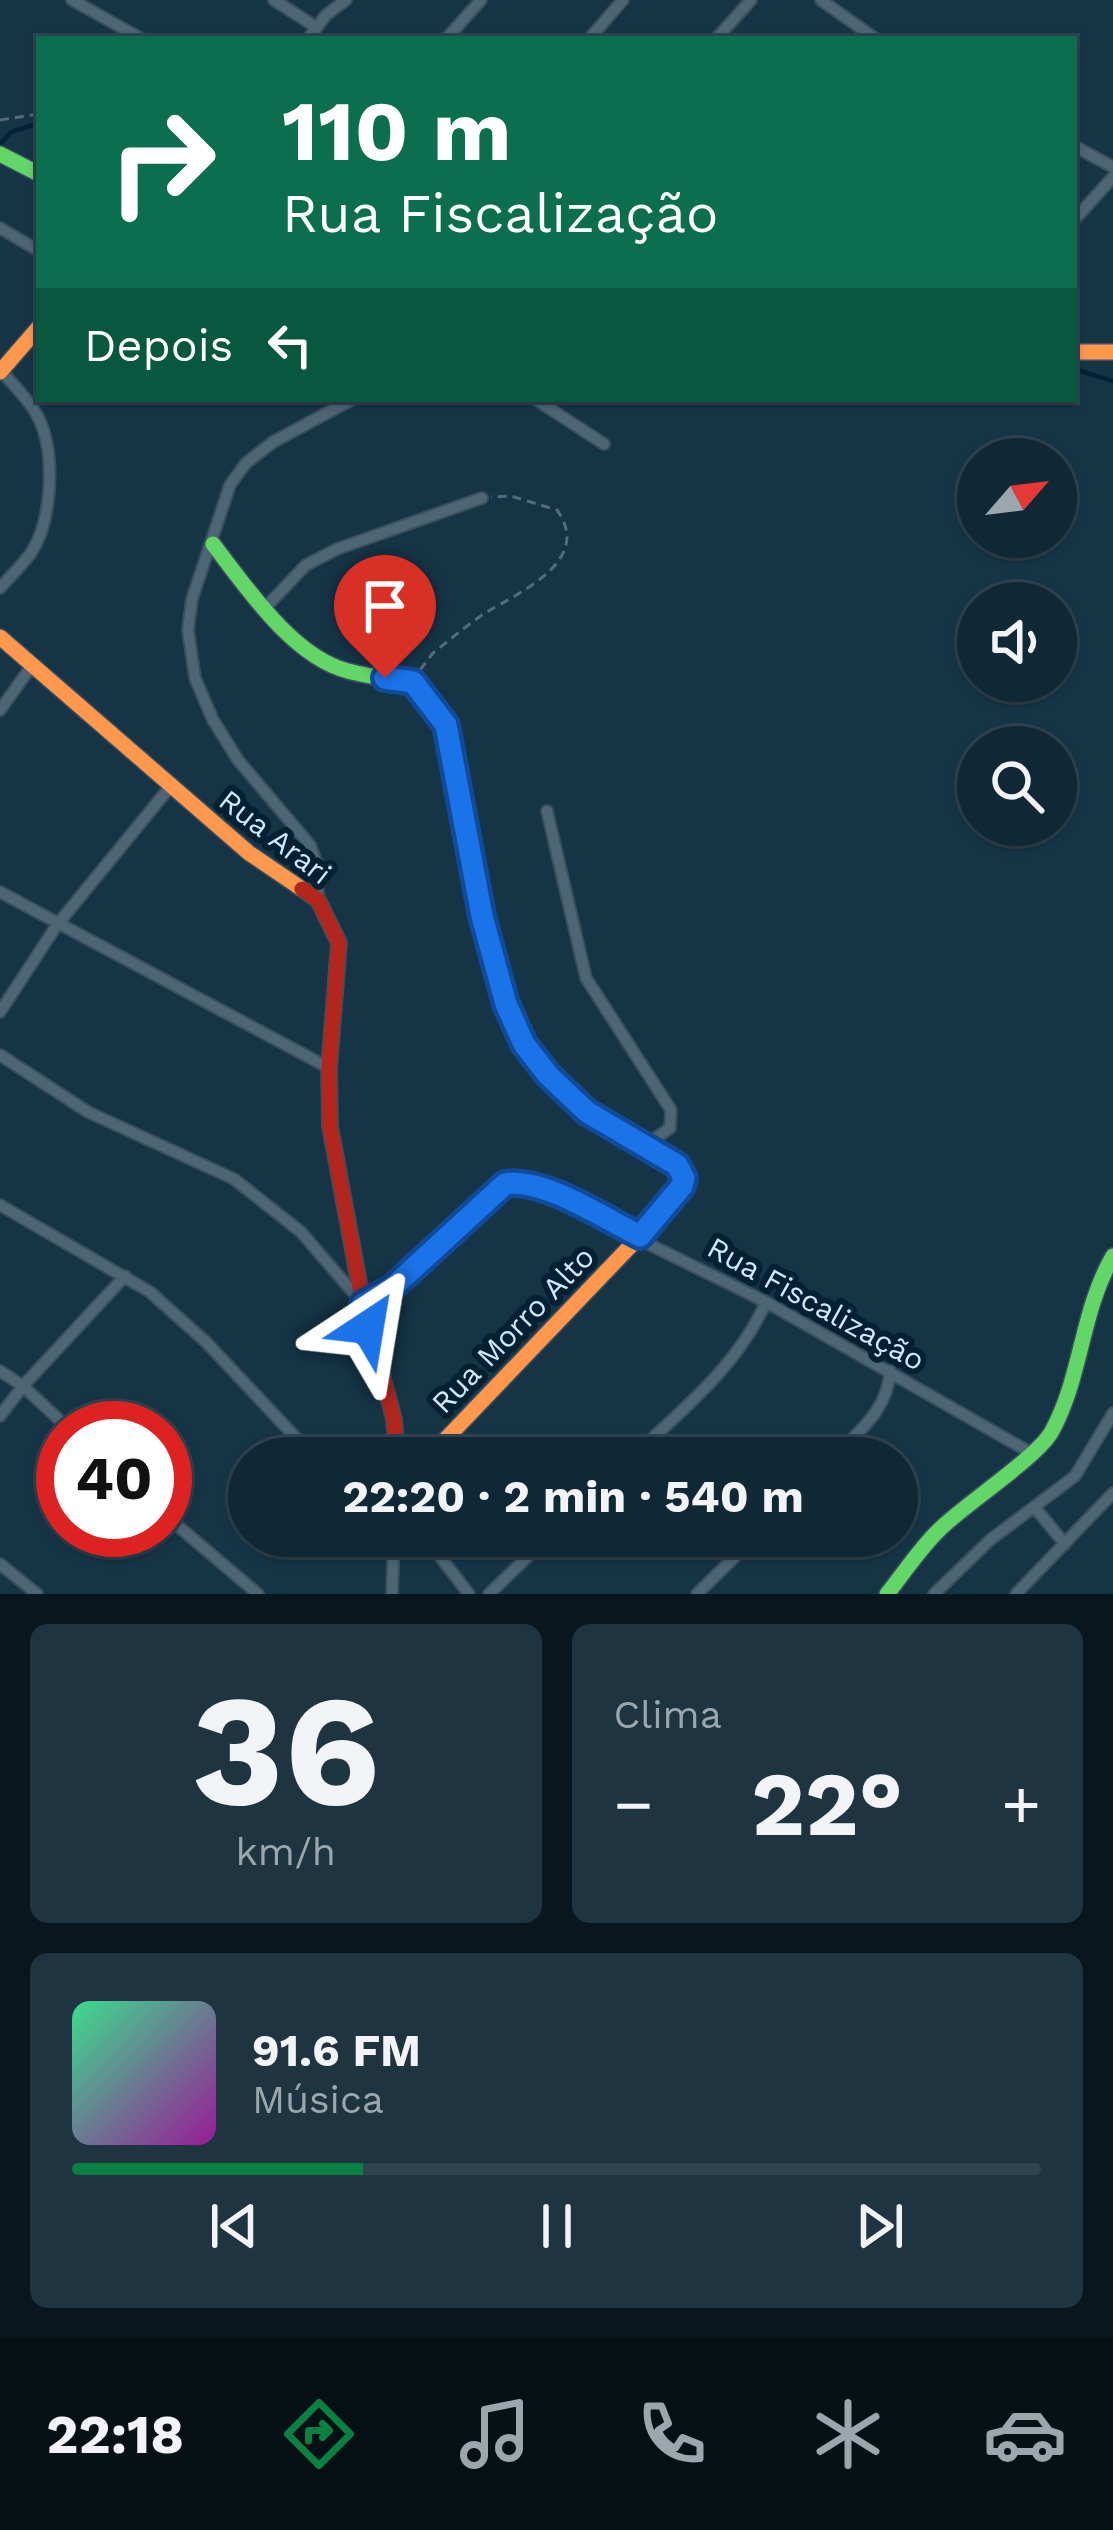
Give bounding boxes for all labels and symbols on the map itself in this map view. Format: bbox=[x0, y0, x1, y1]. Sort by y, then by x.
north arrow bbox=[957, 438, 1077, 558]
pin bbox=[334, 555, 436, 678]
street label: Rua Arari bbox=[212, 782, 338, 891]
street label: Rua Fiscalização bbox=[702, 1229, 931, 1378]
street label: Rua Morro Alto bbox=[424, 1239, 601, 1420]
position arrow bbox=[305, 1264, 431, 1390]
speed limit sign: 40 bbox=[36, 1401, 192, 1557]

